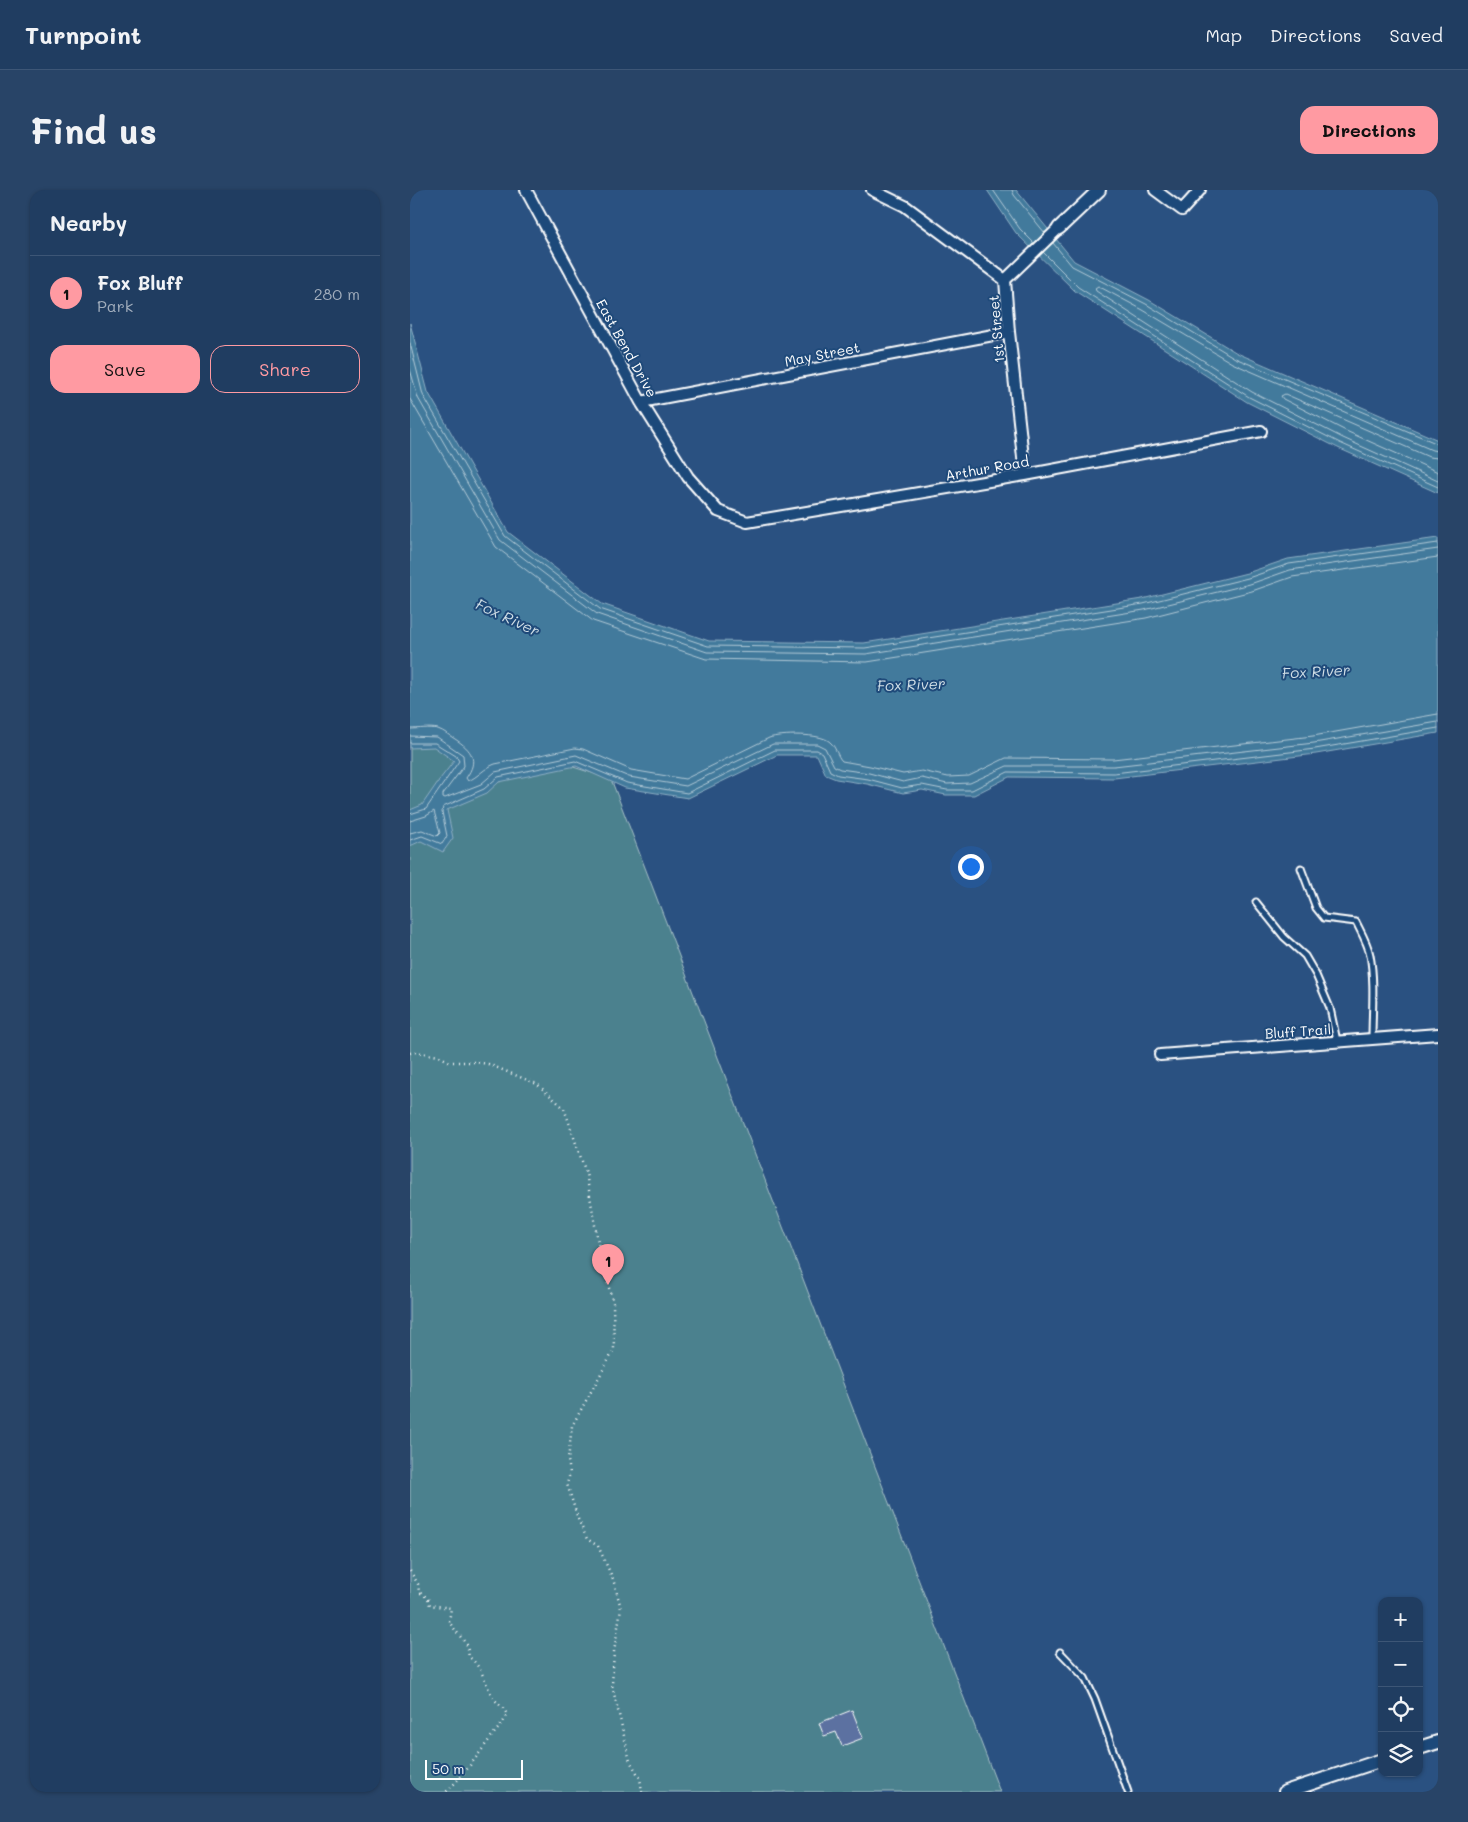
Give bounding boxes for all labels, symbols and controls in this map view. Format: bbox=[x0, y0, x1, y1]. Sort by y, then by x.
text: Turnpoint bbox=[25, 19, 141, 50]
text: Map bbox=[1205, 23, 1242, 47]
text: Directions bbox=[1270, 23, 1362, 47]
text: Saved bbox=[1390, 23, 1443, 47]
button: Directions bbox=[1300, 106, 1438, 154]
text: Find us bbox=[30, 107, 157, 153]
text: Nearby bbox=[50, 209, 127, 236]
text: Fox Bluff bbox=[97, 270, 183, 295]
text: 1 bbox=[62, 283, 70, 304]
text: 280 m bbox=[314, 283, 360, 304]
street label: 1st Street bbox=[984, 294, 1008, 364]
text: Park bbox=[97, 295, 133, 316]
street label: East Bend Drive bbox=[592, 295, 662, 401]
street label: May Street bbox=[783, 337, 861, 371]
button: Save bbox=[50, 345, 200, 393]
button: Share bbox=[210, 345, 360, 393]
street label: Arthur Road bbox=[944, 451, 1031, 485]
water label: Fox River bbox=[473, 593, 544, 641]
water label: Fox River bbox=[1281, 659, 1351, 683]
water label: Fox River bbox=[876, 673, 946, 695]
your location bbox=[958, 854, 984, 880]
street label: Bluff Trail bbox=[1264, 1019, 1332, 1043]
pin: 1 bbox=[592, 1244, 624, 1285]
map controls bbox=[1378, 1597, 1423, 1777]
button: + bbox=[1378, 1597, 1423, 1642]
button: − bbox=[1378, 1642, 1423, 1687]
button: locate bbox=[1378, 1687, 1423, 1732]
button: layers bbox=[1378, 1732, 1423, 1777]
scale bar bbox=[425, 1757, 522, 1780]
text: 50 m bbox=[432, 1759, 464, 1778]

